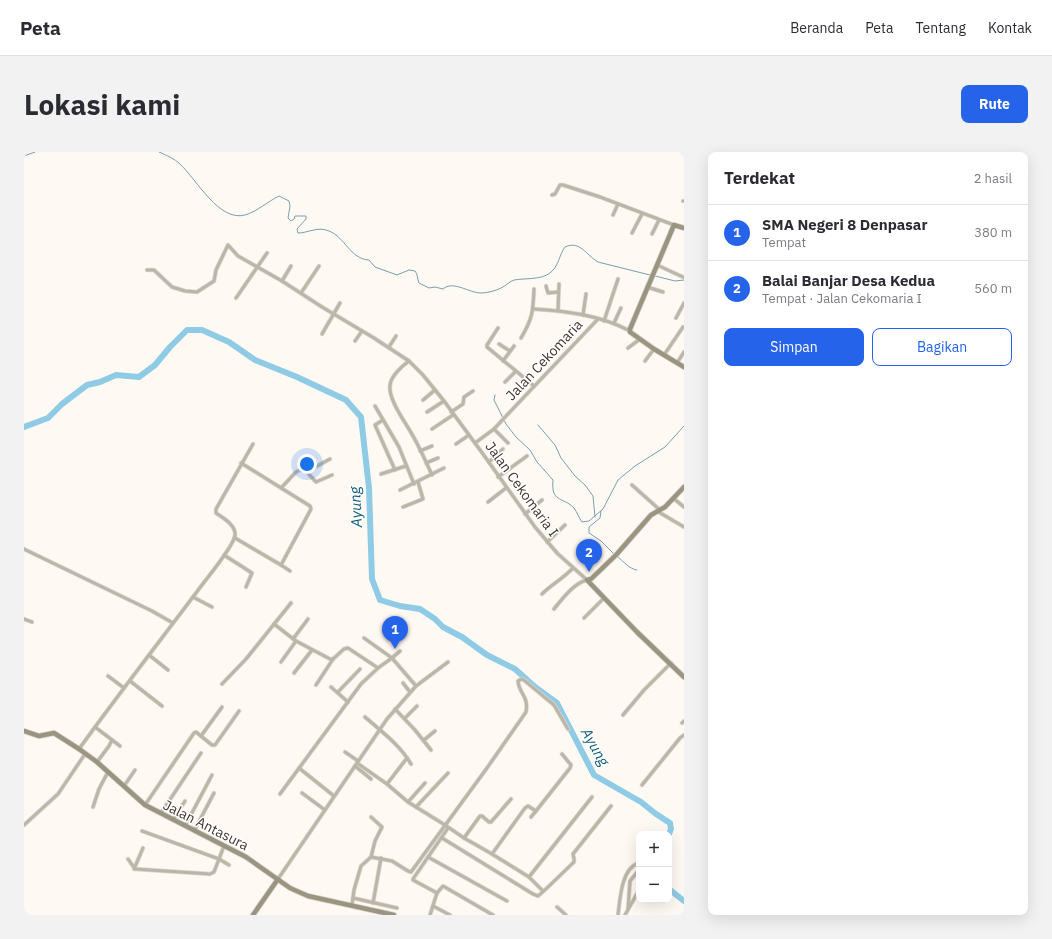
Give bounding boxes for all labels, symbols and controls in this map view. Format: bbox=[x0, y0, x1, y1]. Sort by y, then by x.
text: Peta bbox=[20, 16, 61, 40]
text: Beranda bbox=[790, 19, 843, 37]
text: Peta bbox=[865, 19, 893, 37]
text: Tentang bbox=[915, 19, 966, 37]
text: Kontak bbox=[988, 19, 1032, 37]
button: Rute bbox=[961, 85, 1028, 123]
text: Lokasi kami bbox=[24, 86, 180, 123]
text: Terdekat bbox=[724, 167, 795, 189]
text: 2 hasil bbox=[974, 170, 1012, 187]
text: SMA Negeri 8 Denpasar bbox=[762, 215, 927, 234]
text: 1 bbox=[733, 224, 741, 241]
text: 380 m bbox=[974, 224, 1012, 241]
text: Tempat bbox=[762, 234, 806, 251]
text: Balai Banjar Desa Kedua bbox=[762, 271, 935, 290]
text: 2 bbox=[733, 280, 741, 297]
text: 560 m bbox=[974, 280, 1012, 297]
text: Tempat · Jalan Cekomaria I bbox=[762, 290, 922, 307]
street label: Jalan Cekomaria bbox=[502, 315, 587, 404]
button: Simpan bbox=[724, 328, 864, 366]
button: Bagikan bbox=[872, 328, 1012, 366]
street label: Jalan Cekomaria I bbox=[481, 438, 563, 540]
your location bbox=[297, 454, 317, 474]
water label: Ayung bbox=[345, 485, 366, 529]
pin: 2 bbox=[576, 539, 602, 572]
pin: 1 bbox=[382, 616, 408, 649]
water label: Ayung bbox=[576, 723, 615, 770]
street label: Jalan Antasura bbox=[160, 796, 252, 855]
map controls bbox=[636, 831, 672, 903]
button: + bbox=[636, 831, 672, 867]
button: − bbox=[636, 867, 672, 903]

